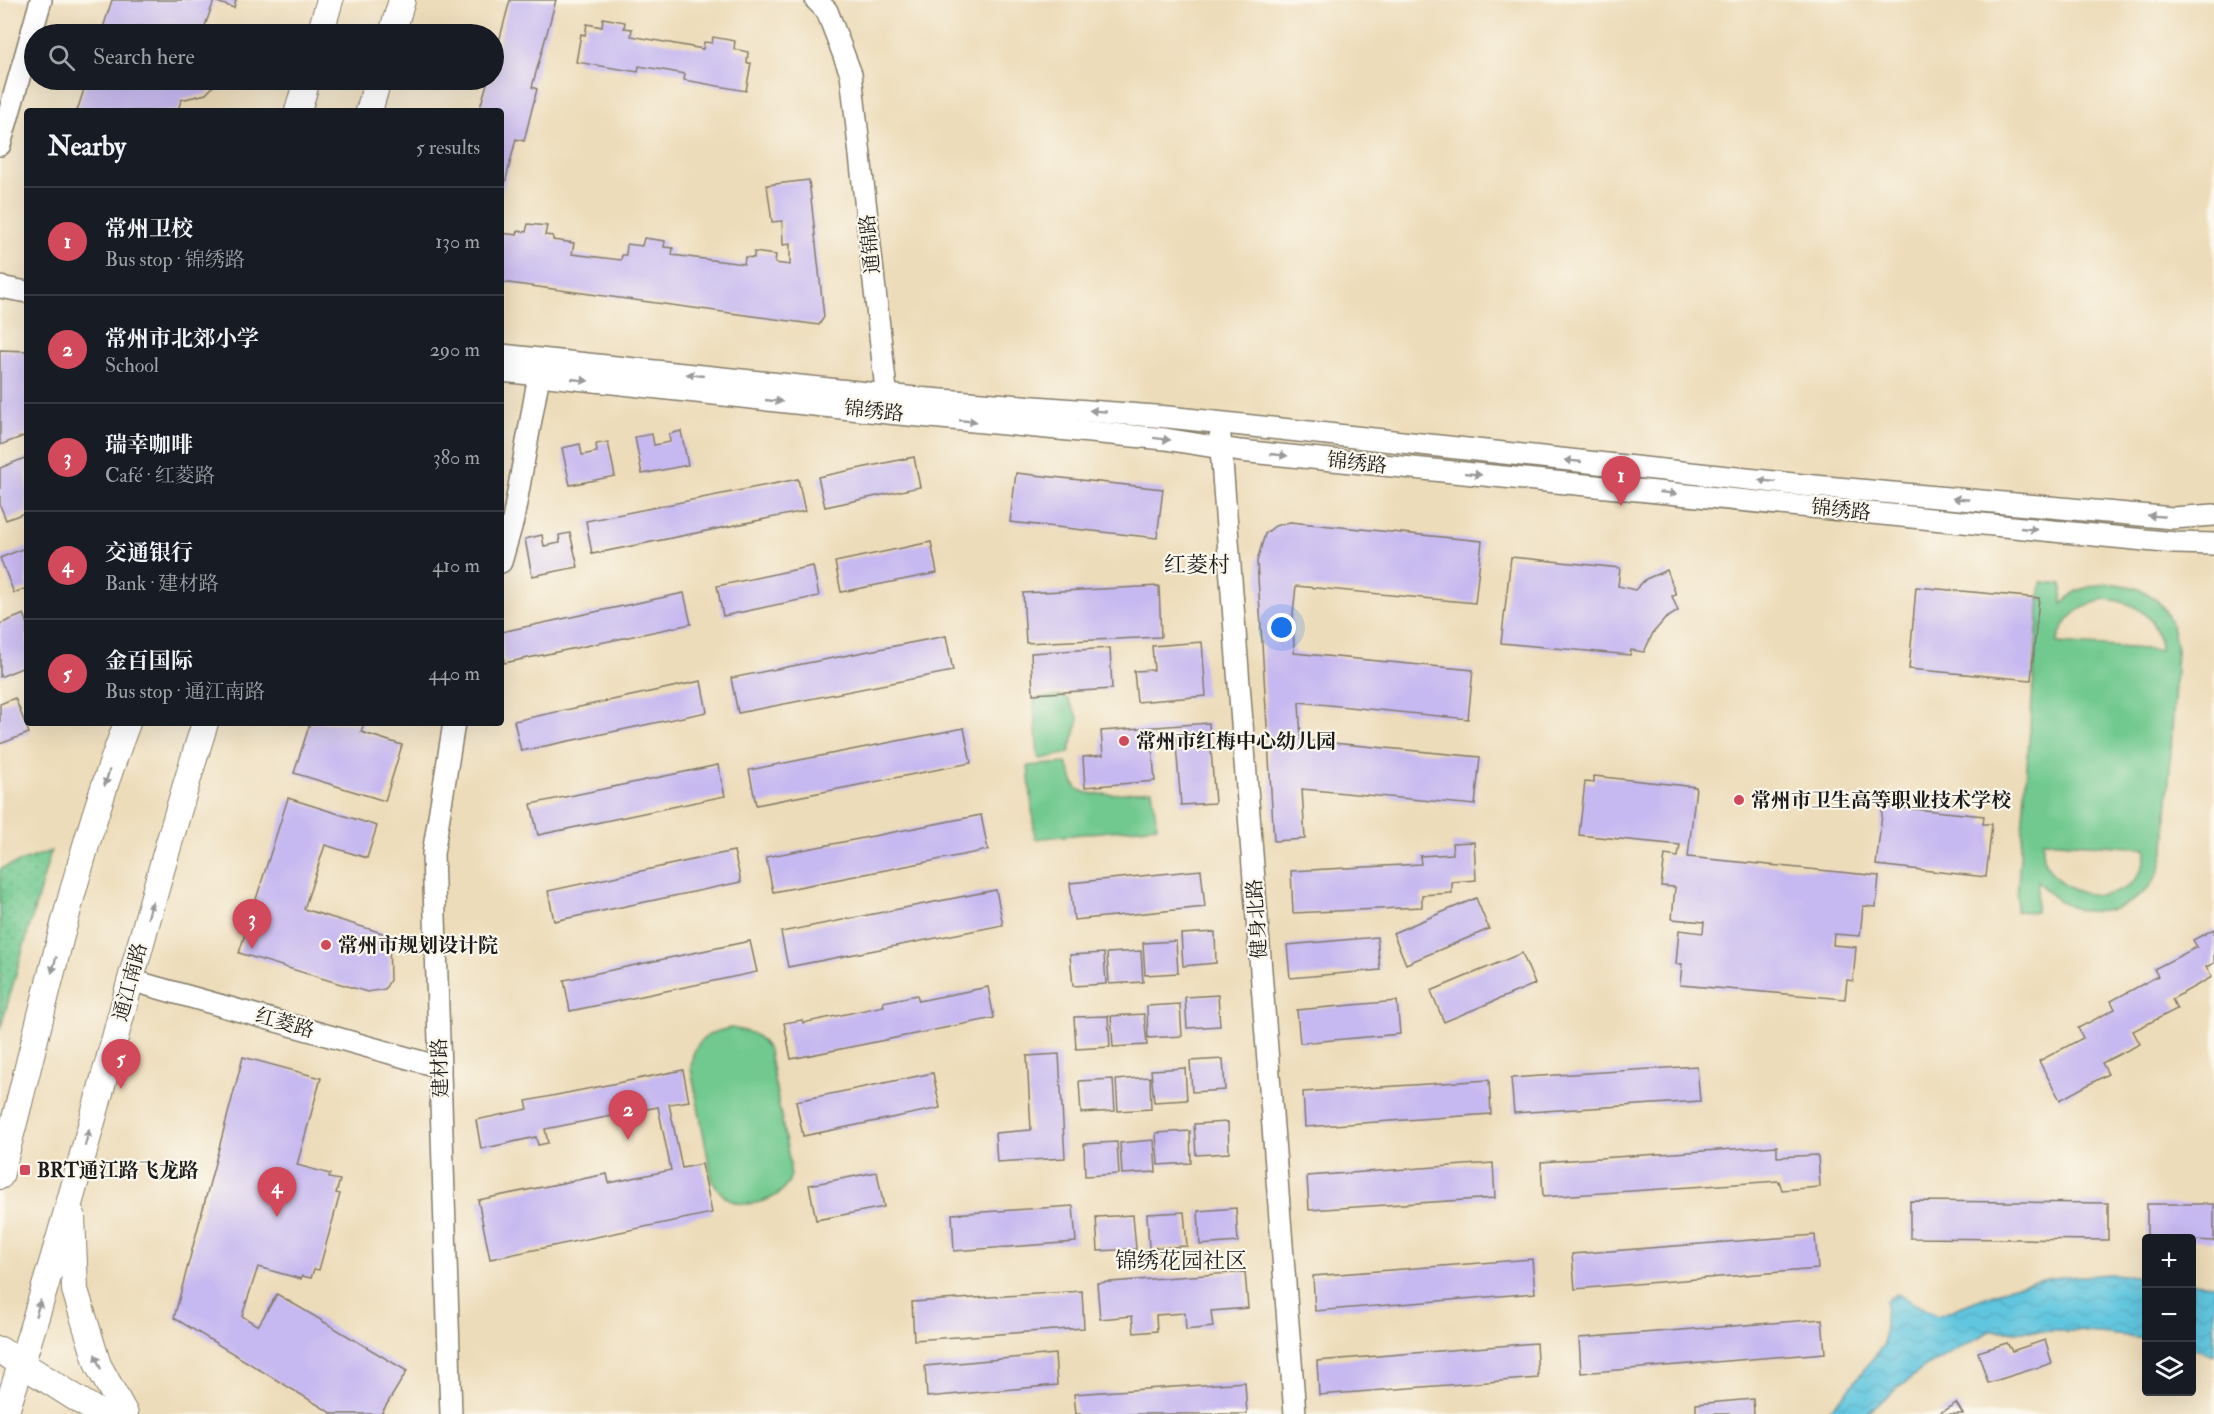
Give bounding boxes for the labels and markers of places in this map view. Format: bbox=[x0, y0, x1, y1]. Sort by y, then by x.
pin: 1 bbox=[1602, 456, 1640, 506]
place label: 常州市红梅中心幼儿园 bbox=[1136, 729, 1336, 754]
marker: 常州市红梅中心幼儿园 bbox=[1117, 734, 1131, 748]
place label: 常州市卫生高等职业技术学校 bbox=[1751, 788, 2011, 813]
marker: 常州市卫生高等职业技术学校 bbox=[1732, 793, 1746, 807]
pin: 3 bbox=[232, 900, 272, 949]
place label: 常州市规划设计院 bbox=[338, 933, 498, 958]
marker: 常州市规划设计院 bbox=[319, 938, 333, 952]
pin: 5 bbox=[102, 1040, 140, 1089]
pin: 2 bbox=[608, 1090, 648, 1140]
place label: BRT通江路飞龙路 bbox=[37, 1158, 199, 1183]
marker: BRT通江路飞龙路 bbox=[18, 1163, 32, 1177]
pin: 4 bbox=[258, 1168, 296, 1217]

